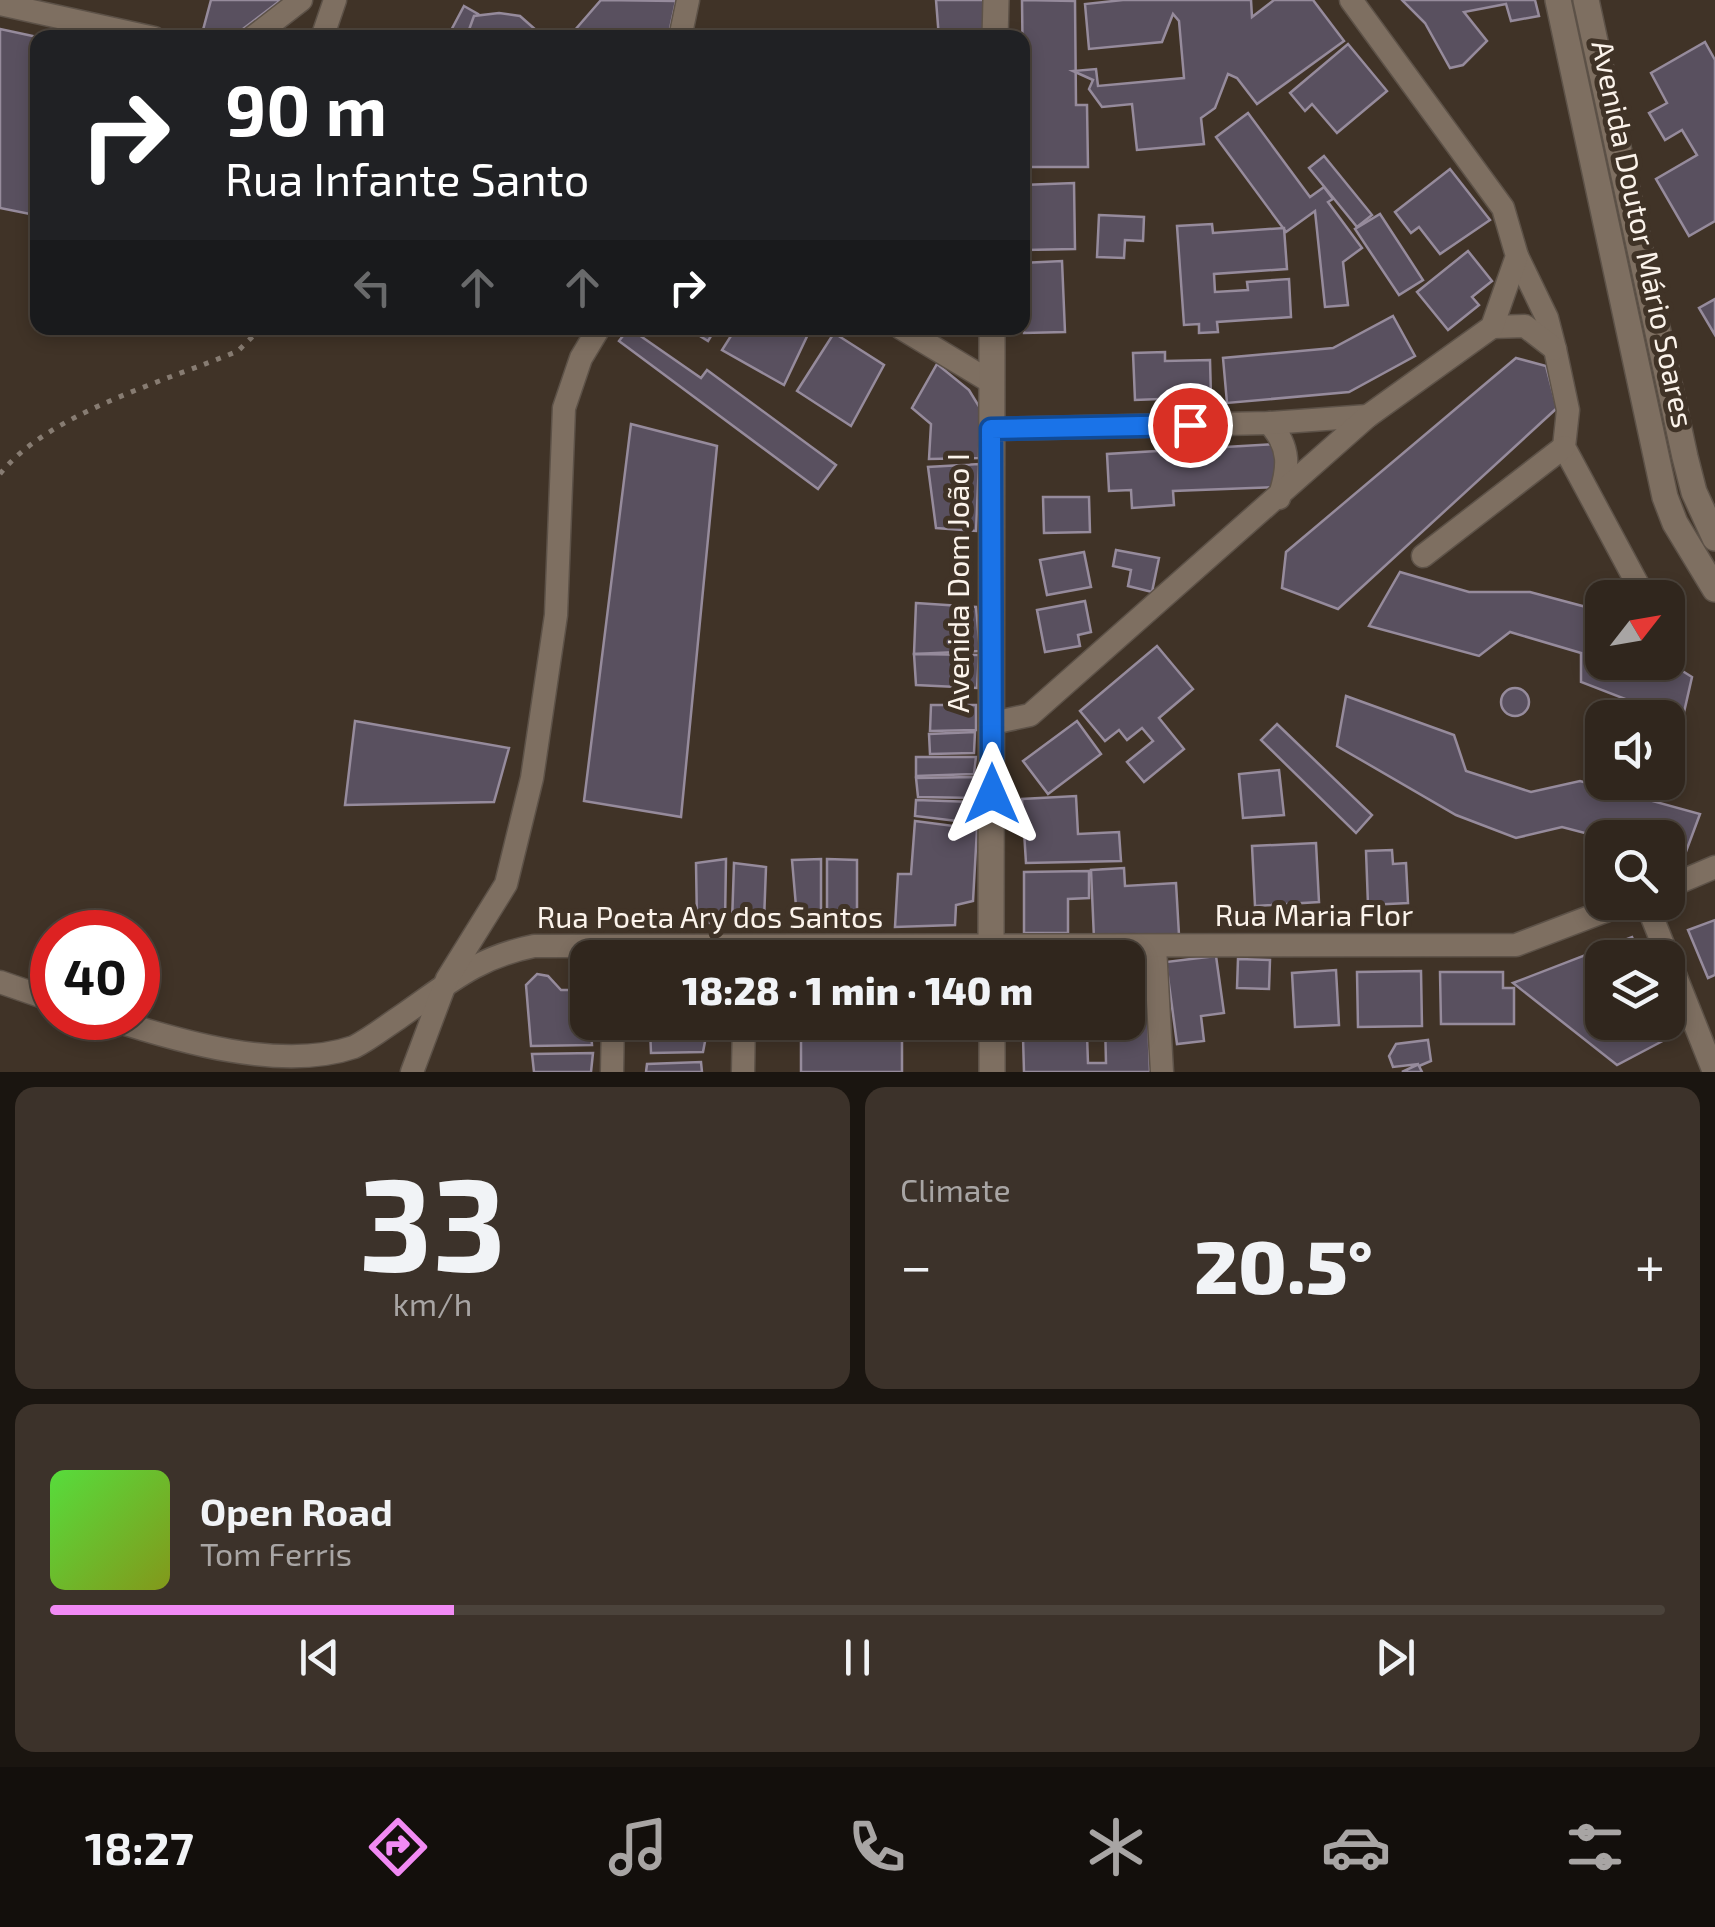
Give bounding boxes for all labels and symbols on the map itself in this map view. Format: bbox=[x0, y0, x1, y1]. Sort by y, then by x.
street label: Avenida Doutor Mário Soares bbox=[1585, 37, 1703, 431]
pin bbox=[1148, 383, 1233, 468]
street label: Avenida Dom João I bbox=[939, 453, 975, 713]
north arrow bbox=[1585, 580, 1685, 680]
position arrow bbox=[940, 742, 1044, 846]
street label: Rua Maria Flor bbox=[1215, 896, 1413, 932]
street label: Rua Poeta Ary dos Santos bbox=[537, 898, 883, 934]
speed limit sign: 40 bbox=[30, 910, 160, 1040]

